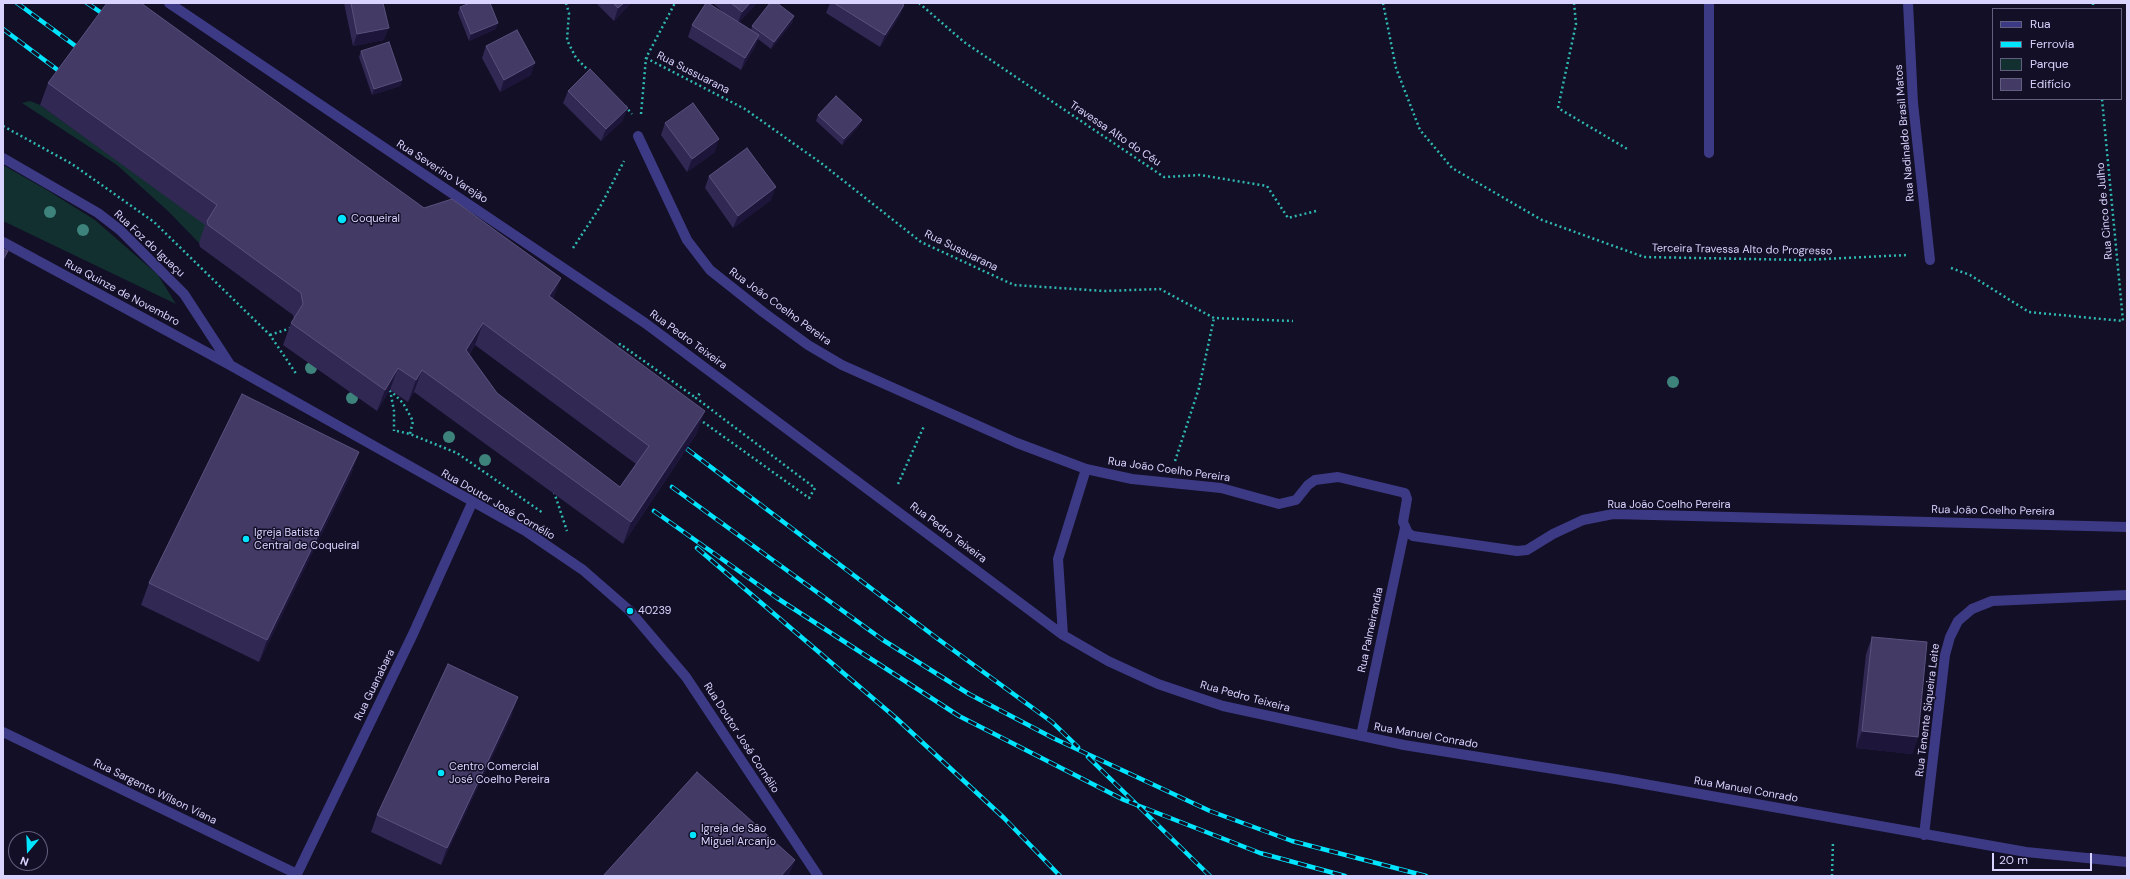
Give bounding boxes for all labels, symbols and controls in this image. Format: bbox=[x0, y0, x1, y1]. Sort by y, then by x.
legend bbox=[1992, 8, 2122, 100]
text: Rua bbox=[2030, 16, 2051, 32]
text: Ferrovia bbox=[2030, 36, 2074, 52]
street label: Rua Sussuarana bbox=[654, 49, 732, 97]
text: Parque bbox=[2030, 56, 2069, 72]
street label: Rua Nadinaldo Brasil Matos bbox=[1892, 64, 1918, 202]
text: Edifício bbox=[2030, 76, 2071, 92]
street label: Travessa Alto do Céu bbox=[1067, 99, 1163, 169]
street label: Rua Severino Varejão bbox=[394, 137, 490, 207]
street label: Rua Cinco de Julho bbox=[2094, 162, 2116, 260]
street label: Rua Foz do Iguaçu bbox=[111, 208, 187, 280]
place label: Coqueiral bbox=[351, 212, 400, 226]
marker: Coqueiral bbox=[336, 213, 348, 225]
street label: Rua Sussuarana bbox=[922, 228, 1000, 274]
street label: Terceira Travessa Alto do Progresso bbox=[1652, 242, 1832, 258]
street label: Rua Quinze de Novembro bbox=[62, 257, 182, 329]
street label: Rua João Coelho Pereira bbox=[726, 265, 834, 349]
street label: Rua Pedro Teixeira bbox=[647, 307, 729, 373]
street label: Rua João Coelho Pereira bbox=[1107, 455, 1231, 485]
street label: Rua Doutor José Cornélio bbox=[439, 467, 557, 543]
street label: Rua João Coelho Pereira bbox=[1607, 498, 1731, 512]
street label: Rua Pedro Teixeira bbox=[907, 500, 989, 566]
street label: Rua João Coelho Pereira bbox=[1931, 503, 2055, 519]
place label: Igreja Batista Central de Coqueiral bbox=[254, 526, 359, 552]
marker: Igreja Batista Central de Coqueiral bbox=[241, 534, 251, 544]
street label: Rua Palmeirandia bbox=[1356, 586, 1386, 674]
place label: 40239 bbox=[638, 604, 672, 618]
marker: 40239 bbox=[625, 606, 635, 616]
street label: Rua Tenente Siqueira Leite bbox=[1913, 643, 1943, 777]
street label: Rua Guanabara bbox=[352, 647, 398, 723]
street label: Rua Pedro Teixeira bbox=[1199, 679, 1291, 715]
street label: Rua Doutor José Cornélio bbox=[700, 680, 782, 796]
street label: Rua Manuel Conrado bbox=[1373, 720, 1479, 752]
street label: Rua Sargento Wilson Viana bbox=[91, 756, 219, 828]
place label: Centro Comercial José Coelho Pereira bbox=[449, 760, 550, 786]
marker: Centro Comercial José Coelho Pereira bbox=[436, 768, 446, 778]
street label: Rua Manuel Conrado bbox=[1693, 774, 1799, 806]
place label: Igreja de São Miguel Arcanjo bbox=[701, 822, 776, 848]
marker: Igreja de São Miguel Arcanjo bbox=[688, 830, 698, 840]
north arrow bbox=[8, 831, 48, 871]
scale bar bbox=[1994, 845, 2094, 871]
text: 20 m bbox=[1999, 852, 2028, 868]
text: N bbox=[18, 853, 30, 869]

